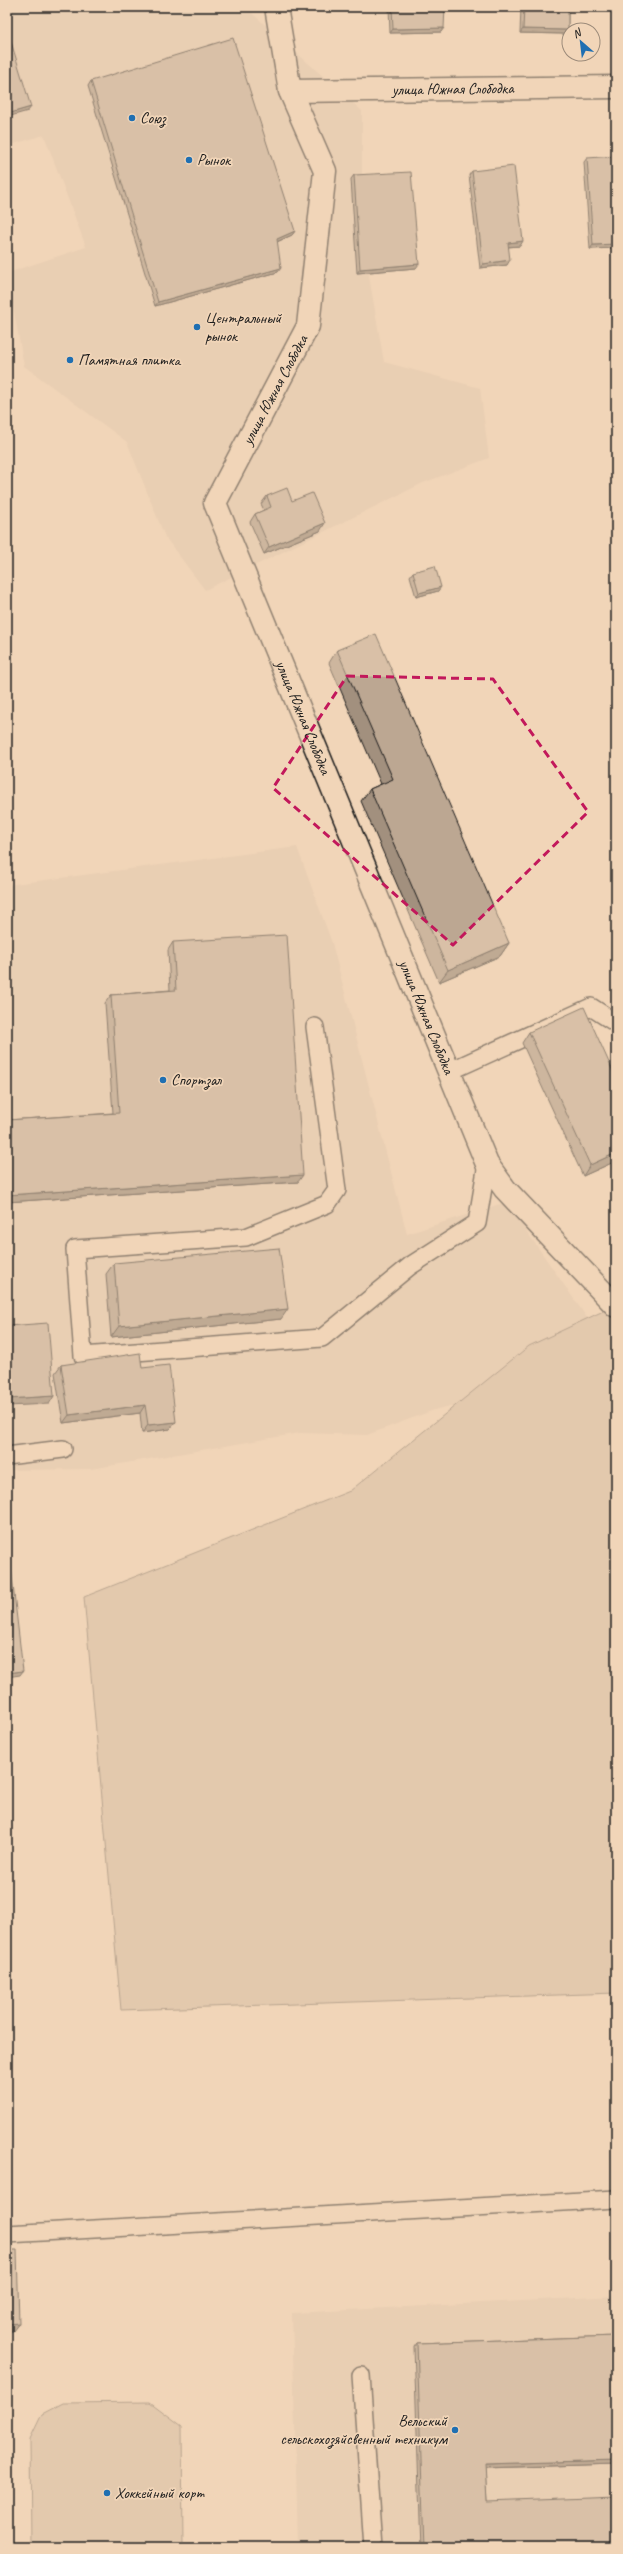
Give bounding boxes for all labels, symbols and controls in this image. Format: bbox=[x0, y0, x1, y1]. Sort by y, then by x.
north arrow bbox=[561, 22, 601, 62]
text: N bbox=[570, 24, 585, 41]
street label: улица Южная Слободка bbox=[391, 78, 515, 100]
place label: Союз bbox=[140, 108, 167, 128]
marker: Союз bbox=[127, 113, 137, 123]
place label: Рынок bbox=[197, 150, 231, 170]
marker: Рынок bbox=[184, 155, 194, 165]
place label: Центральный рынок bbox=[205, 308, 282, 346]
marker: Центральный рынок bbox=[192, 322, 202, 332]
street label: улица Южная Слободка bbox=[237, 330, 313, 449]
place label: Памятная плитка bbox=[78, 350, 182, 370]
marker: Памятная плитка bbox=[65, 355, 75, 365]
street label: улица Южная Слободка bbox=[270, 656, 336, 779]
street label: улица Южная Слободка bbox=[394, 956, 460, 1079]
place label: Спортзал bbox=[171, 1070, 222, 1090]
marker: Спортзал bbox=[158, 1075, 168, 1085]
place label: Вельский сельскохозяйсвенный техникум bbox=[280, 2411, 449, 2449]
marker: Вельский сельскохозяйсвенный техникум bbox=[450, 2425, 460, 2435]
place label: Хоккейный корт bbox=[115, 2483, 205, 2503]
marker: Хоккейный корт bbox=[102, 2488, 112, 2498]

